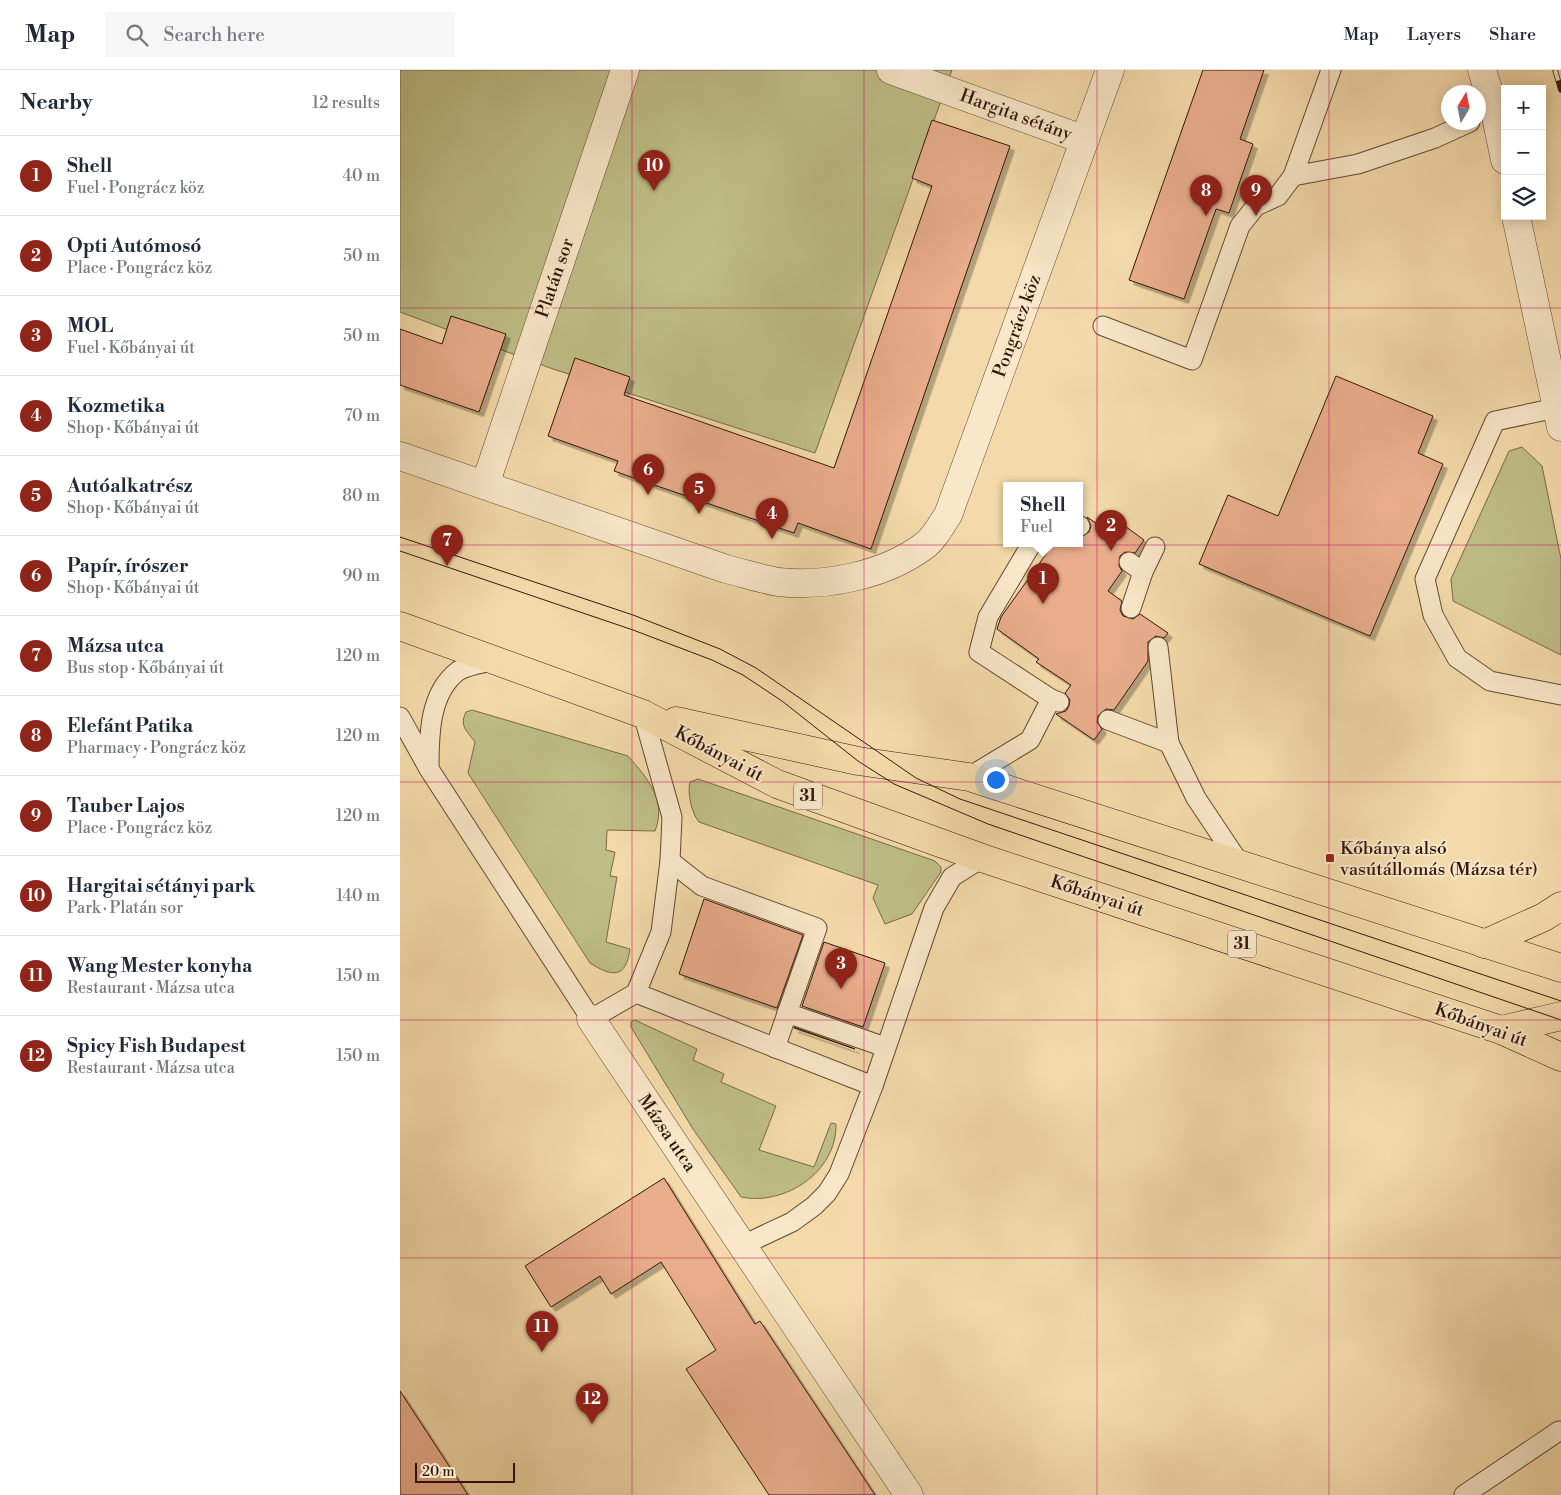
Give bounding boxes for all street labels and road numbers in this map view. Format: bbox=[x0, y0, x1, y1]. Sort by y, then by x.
street label: Hargita sétány bbox=[957, 84, 1075, 146]
street label: Platán sor bbox=[531, 235, 579, 321]
street label: Pongrácz köz bbox=[988, 271, 1046, 381]
street label: Kőbányai út bbox=[671, 721, 768, 787]
road number: 31 bbox=[794, 782, 822, 809]
street label: Kőbányai út bbox=[1047, 870, 1147, 922]
road number: 31 bbox=[1228, 931, 1256, 958]
street label: Kőbányai út bbox=[1431, 998, 1531, 1053]
street label: Mázsa utca bbox=[633, 1090, 702, 1177]

